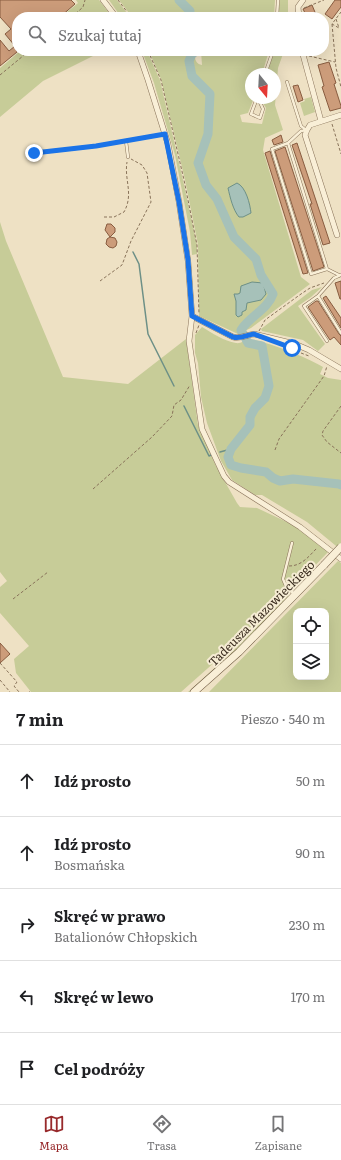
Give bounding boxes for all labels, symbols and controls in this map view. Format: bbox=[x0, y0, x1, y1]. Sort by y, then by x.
search box bbox=[12, 12, 329, 56]
icon: search bbox=[26, 23, 48, 45]
text: Szukaj tutaj bbox=[58, 23, 142, 46]
north arrow bbox=[245, 68, 281, 104]
route end bbox=[25, 144, 43, 162]
route start bbox=[283, 339, 301, 357]
street label: Tadeusza Mazowieckiego bbox=[204, 556, 318, 670]
map controls bbox=[293, 608, 329, 680]
button: locate bbox=[293, 608, 329, 644]
button: layers bbox=[293, 644, 329, 680]
text: 7 min bbox=[16, 706, 64, 731]
text: Pieszo · 540 m bbox=[241, 709, 325, 728]
text: Idź prosto bbox=[54, 769, 131, 792]
icon: ahead bbox=[16, 770, 38, 792]
text: 50 m bbox=[296, 771, 325, 790]
text: Idź prosto bbox=[54, 832, 131, 855]
icon: ahead bbox=[16, 842, 38, 864]
text: 90 m bbox=[295, 843, 325, 862]
text: Bosmańska bbox=[54, 855, 125, 874]
text: Skręć w prawo bbox=[54, 904, 166, 927]
icon: right bbox=[16, 914, 38, 936]
text: 230 m bbox=[289, 915, 325, 934]
text: Batalionów Chłopskich bbox=[54, 927, 198, 946]
text: Skręć w lewo bbox=[54, 985, 154, 1008]
icon: left bbox=[16, 986, 38, 1008]
text: 170 m bbox=[291, 987, 325, 1006]
text: Cel podróży bbox=[54, 1057, 145, 1080]
icon: arrive bbox=[16, 1058, 38, 1080]
tab: Mapa bbox=[39, 1113, 68, 1153]
tab: Trasa bbox=[147, 1113, 176, 1153]
tab: Zapisane bbox=[255, 1113, 302, 1153]

